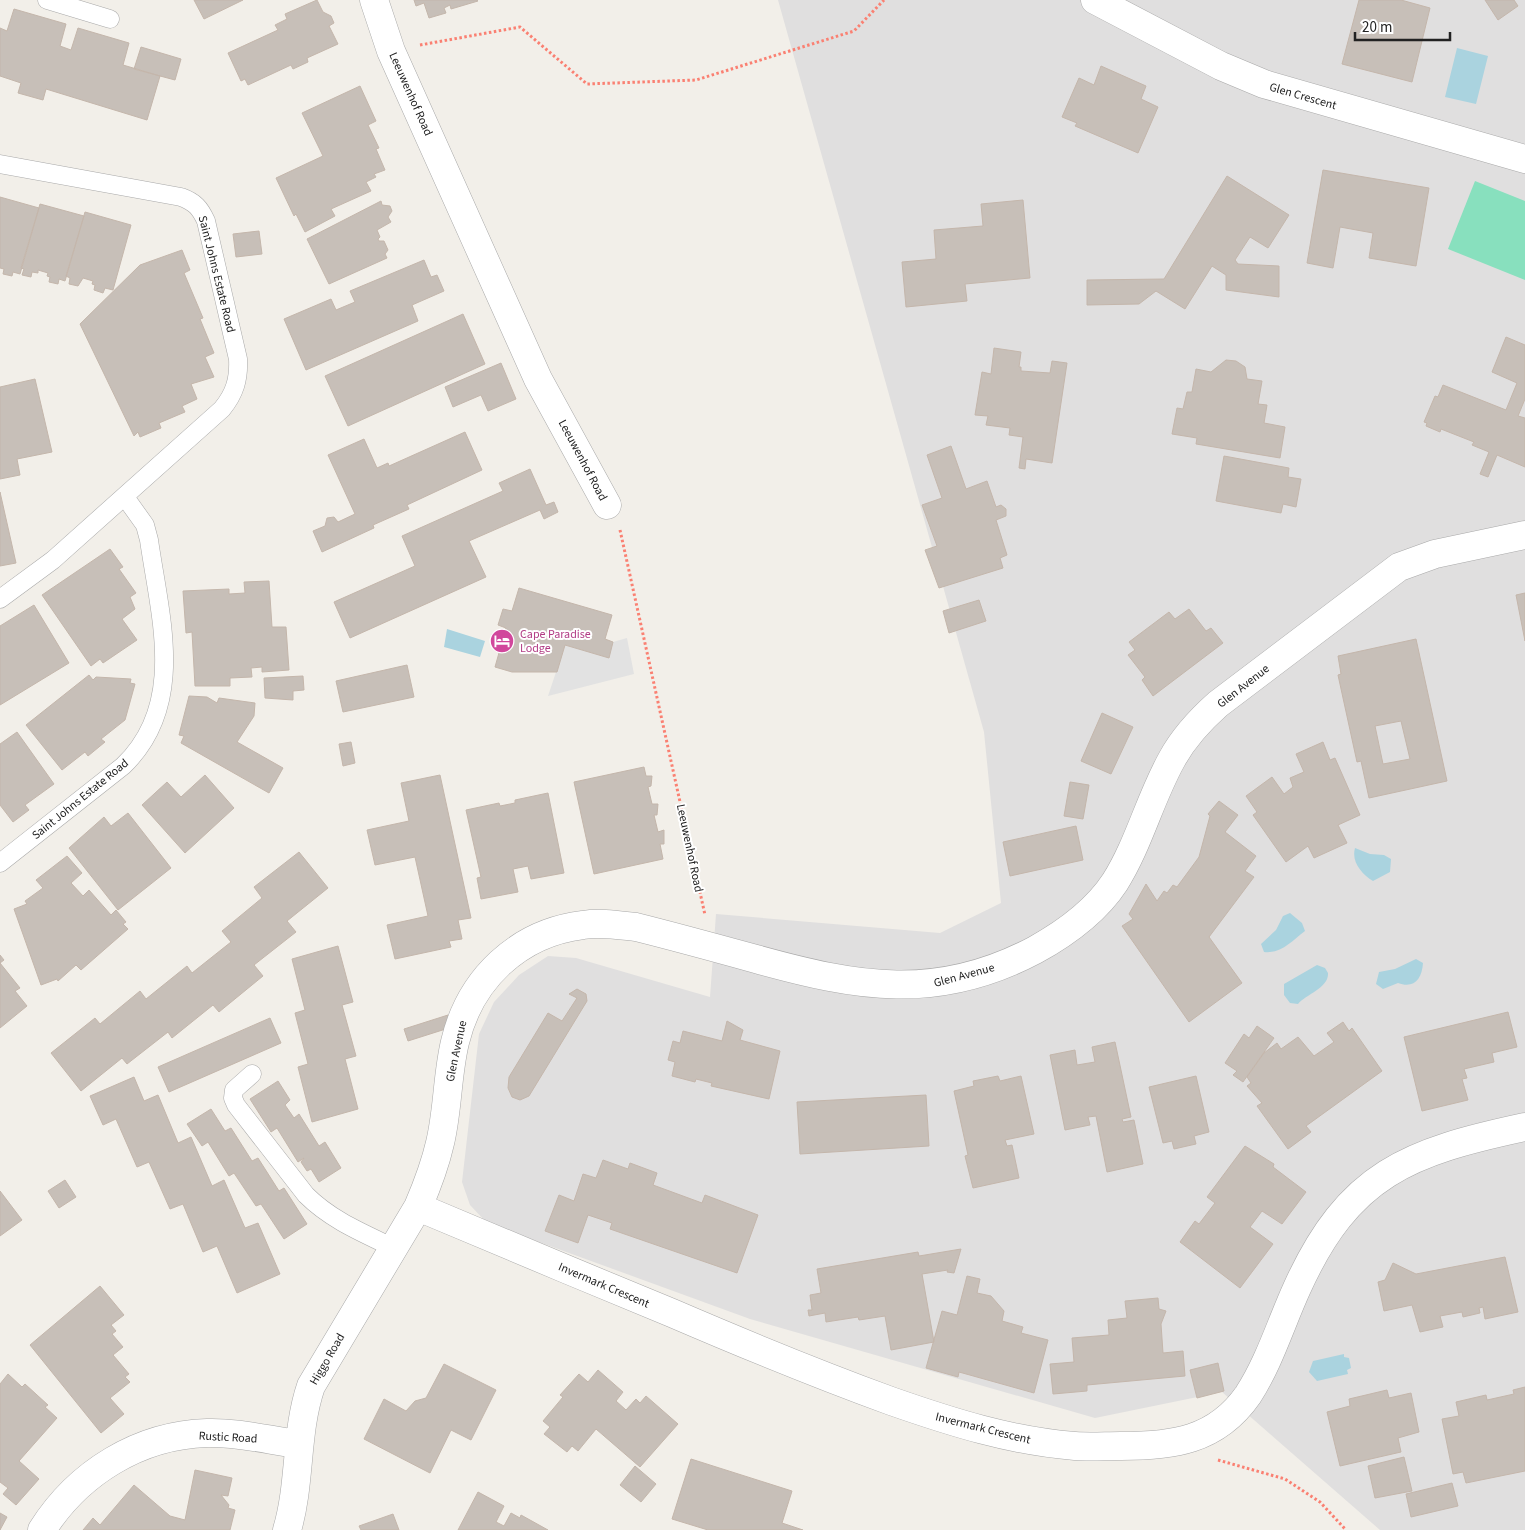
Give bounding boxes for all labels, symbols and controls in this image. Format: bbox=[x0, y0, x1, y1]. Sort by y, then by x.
scale bar bbox=[1355, 10, 1450, 42]
text: 20 m bbox=[1362, 17, 1392, 38]
street label: Leeuwenhof Road bbox=[384, 50, 437, 139]
street label: Glen Crescent bbox=[1267, 79, 1338, 114]
street label: Saint Johns Estate Road bbox=[194, 214, 239, 334]
street label: Leeuwenhof Road bbox=[554, 417, 611, 504]
place label: Cape Paradise Lodge bbox=[520, 626, 591, 657]
hotel icon: Cape Paradise Lodge bbox=[489, 628, 515, 654]
street label: Glen Avenue bbox=[1213, 660, 1273, 712]
street label: Saint Johns Estate Road bbox=[28, 755, 132, 844]
street label: Leeuwenhof Road bbox=[672, 802, 707, 894]
street label: Glen Avenue bbox=[932, 959, 996, 992]
street label: Glen Avenue bbox=[442, 1019, 471, 1083]
street label: Invermark Crescent bbox=[556, 1259, 652, 1312]
street label: Higgo Road bbox=[306, 1330, 349, 1388]
street label: Invermark Crescent bbox=[933, 1408, 1032, 1449]
street label: Rustic Road bbox=[198, 1427, 258, 1448]

